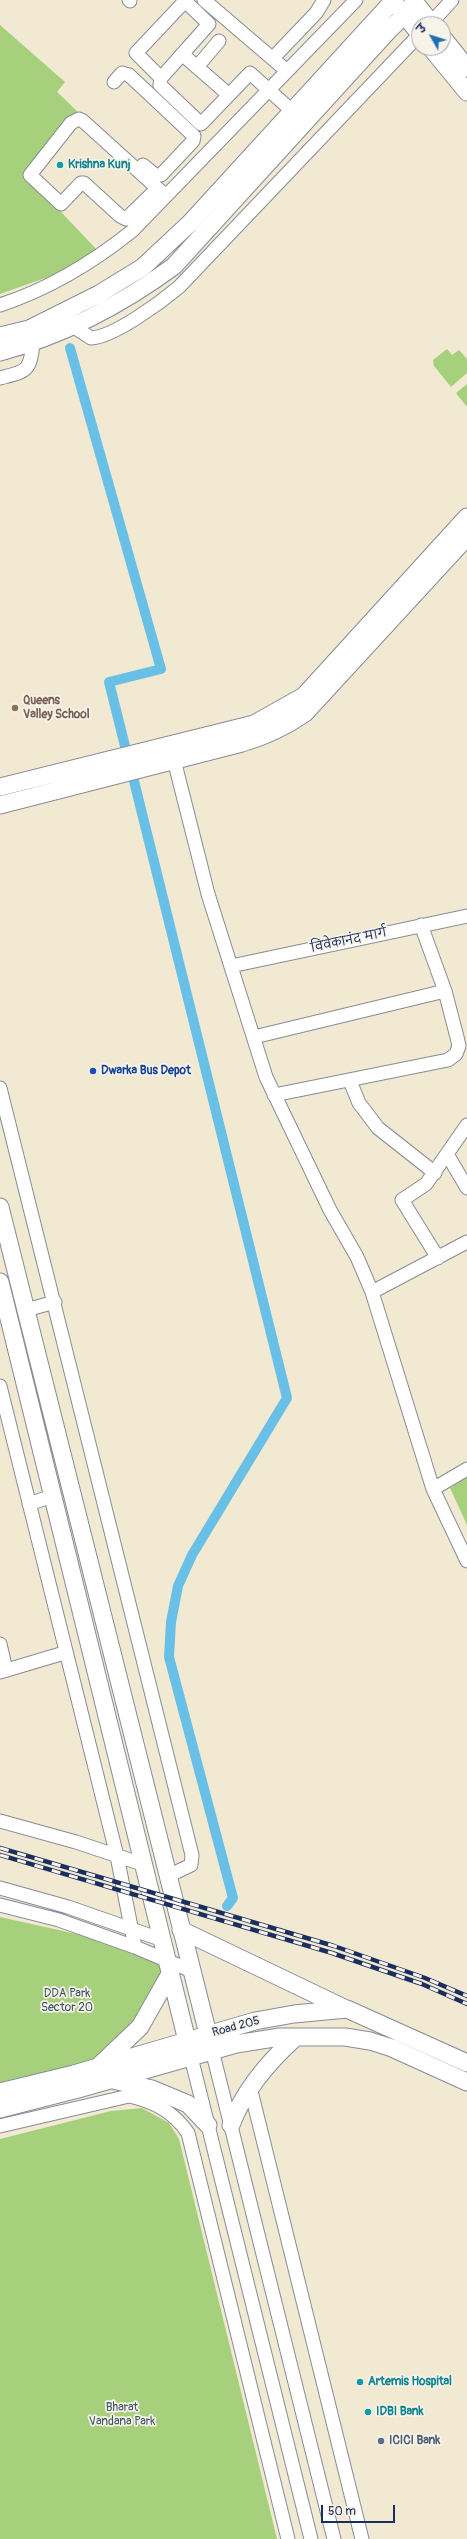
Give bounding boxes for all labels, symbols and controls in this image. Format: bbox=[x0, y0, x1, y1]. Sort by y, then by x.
north arrow bbox=[411, 16, 451, 56]
text: उ bbox=[415, 22, 429, 36]
place label: Krishna Kunj bbox=[68, 158, 130, 172]
marker: Krishna Kunj bbox=[55, 160, 65, 170]
place label: Queens Valley School bbox=[23, 694, 90, 722]
marker: Queens Valley School bbox=[10, 703, 20, 713]
street label: विवेकानंद मार्ग bbox=[310, 926, 388, 956]
place label: Dwarka Bus Depot bbox=[101, 1064, 191, 1078]
marker: Dwarka Bus Depot bbox=[88, 1066, 98, 1076]
park label: DDA Park Sector 20 bbox=[41, 1987, 93, 2015]
street label: Road 205 bbox=[211, 2014, 261, 2040]
place label: Artemis Hospital bbox=[368, 2375, 452, 2389]
marker: Artemis Hospital bbox=[355, 2377, 365, 2387]
park label: Bharat Vandana Park bbox=[89, 2401, 155, 2429]
place label: IDBI Bank bbox=[376, 2405, 423, 2419]
marker: IDBI Bank bbox=[363, 2407, 373, 2417]
place label: ICICI Bank bbox=[389, 2434, 440, 2448]
marker: ICICI Bank bbox=[376, 2436, 386, 2446]
scale bar bbox=[323, 2497, 397, 2523]
text: 50 m bbox=[328, 2504, 356, 2519]

